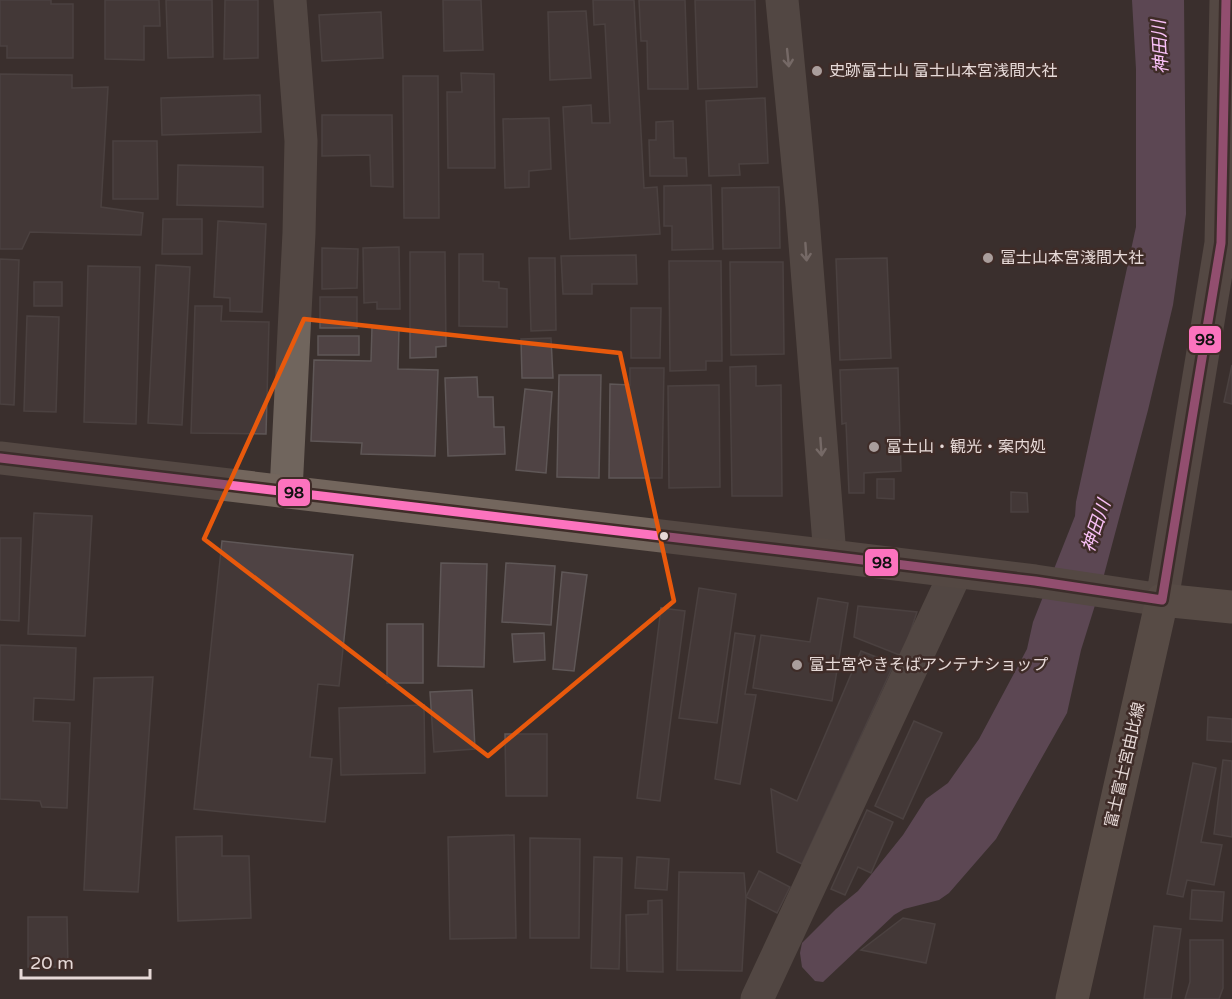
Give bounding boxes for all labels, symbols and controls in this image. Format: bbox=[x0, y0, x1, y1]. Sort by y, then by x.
water label: 神田川 bbox=[1147, 17, 1172, 75]
one-way arrow bbox=[783, 48, 794, 68]
place label: 史跡富士山 富士山本宮浅間大社 bbox=[829, 61, 1057, 81]
marker: 史跡富士山 富士山本宮浅間大社 bbox=[810, 64, 824, 78]
one-way arrow bbox=[801, 242, 812, 262]
place label: 冨士山本宮淺間大社 bbox=[1000, 248, 1144, 268]
marker: 冨士山本宮淺間大社 bbox=[981, 251, 995, 265]
line badge: 98 bbox=[1188, 325, 1222, 354]
text: 98 bbox=[1195, 330, 1215, 350]
one-way arrow bbox=[816, 436, 827, 456]
place label: 富士山・観光・案内処 bbox=[886, 437, 1046, 457]
marker: 富士山・観光・案内処 bbox=[867, 440, 881, 454]
line badge: 98 bbox=[277, 478, 311, 507]
text: 98 bbox=[284, 483, 304, 503]
water label: 神田川 bbox=[1077, 495, 1116, 555]
unlabelled marker bbox=[658, 530, 670, 542]
line badge: 98 bbox=[864, 548, 899, 577]
text: 98 bbox=[872, 553, 892, 573]
place label: 富士宮やきそばアンテナショップ bbox=[809, 655, 1048, 675]
marker: 富士宮やきそばアンテナショップ bbox=[790, 658, 804, 672]
street label: 富士富士宮由比線 bbox=[1101, 700, 1149, 830]
scale bar bbox=[21, 942, 150, 980]
text: 20 m bbox=[30, 952, 74, 974]

